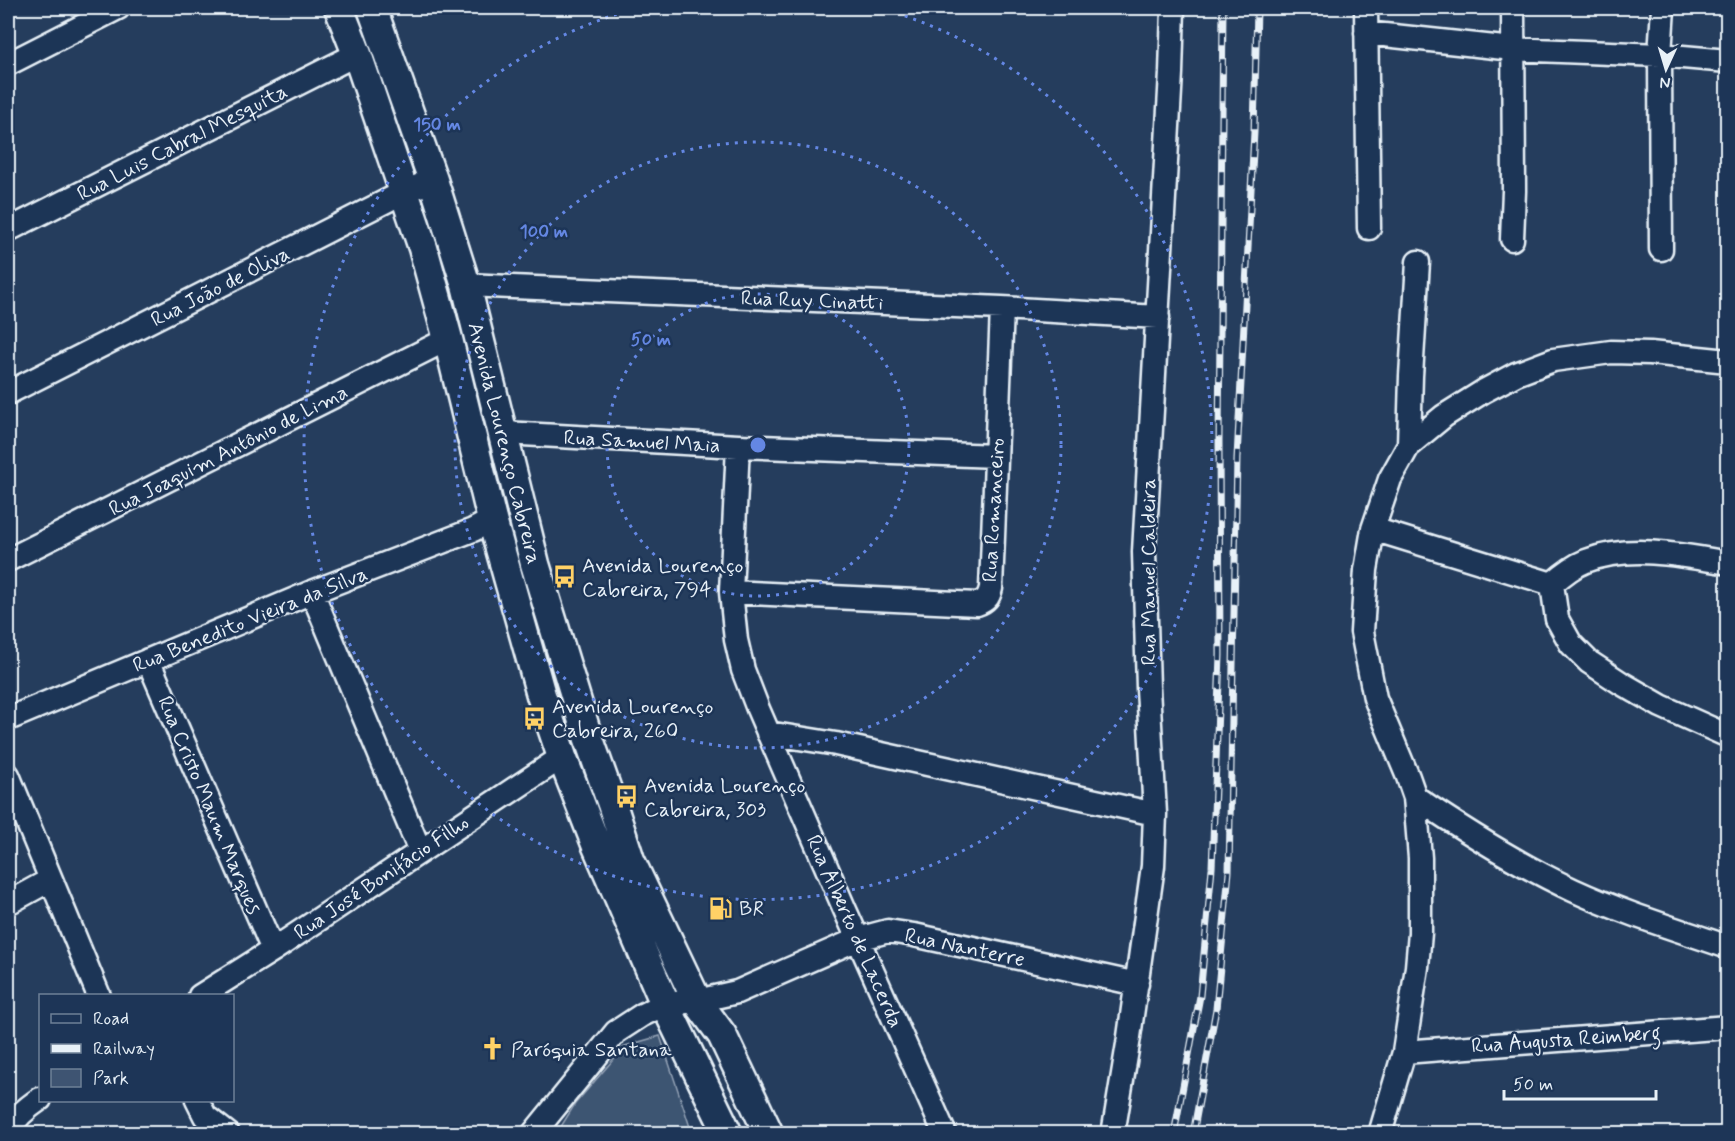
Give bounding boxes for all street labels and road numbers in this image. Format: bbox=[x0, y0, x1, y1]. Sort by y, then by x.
street label: Rua Luis Cabral Mesquita bbox=[72, 78, 293, 208]
street label: Rua João de Oliva bbox=[146, 240, 295, 334]
street label: Rua Ruy Cinatti bbox=[740, 285, 884, 317]
street label: Avenida Lourenço Cabreira bbox=[460, 319, 548, 567]
street label: Rua Joaquim Antônio de Lima bbox=[104, 378, 353, 523]
street label: Rua Samuel Maia bbox=[563, 424, 721, 460]
street label: Rua Romanceiro bbox=[976, 437, 1012, 583]
street label: Rua Manuel Caldeira bbox=[1135, 479, 1163, 665]
street label: Rua Benedito Vieira da Silva bbox=[129, 560, 372, 680]
street label: Rua Cristo Maum Marques bbox=[150, 692, 268, 919]
street label: Rua José Bonifácio Filho bbox=[289, 809, 474, 947]
street label: Rua Alberto de Lacerda bbox=[799, 831, 909, 1032]
street label: Rua Nanterre bbox=[902, 922, 1028, 974]
street label: Rua Augusta Reimberg bbox=[1470, 1019, 1662, 1063]

